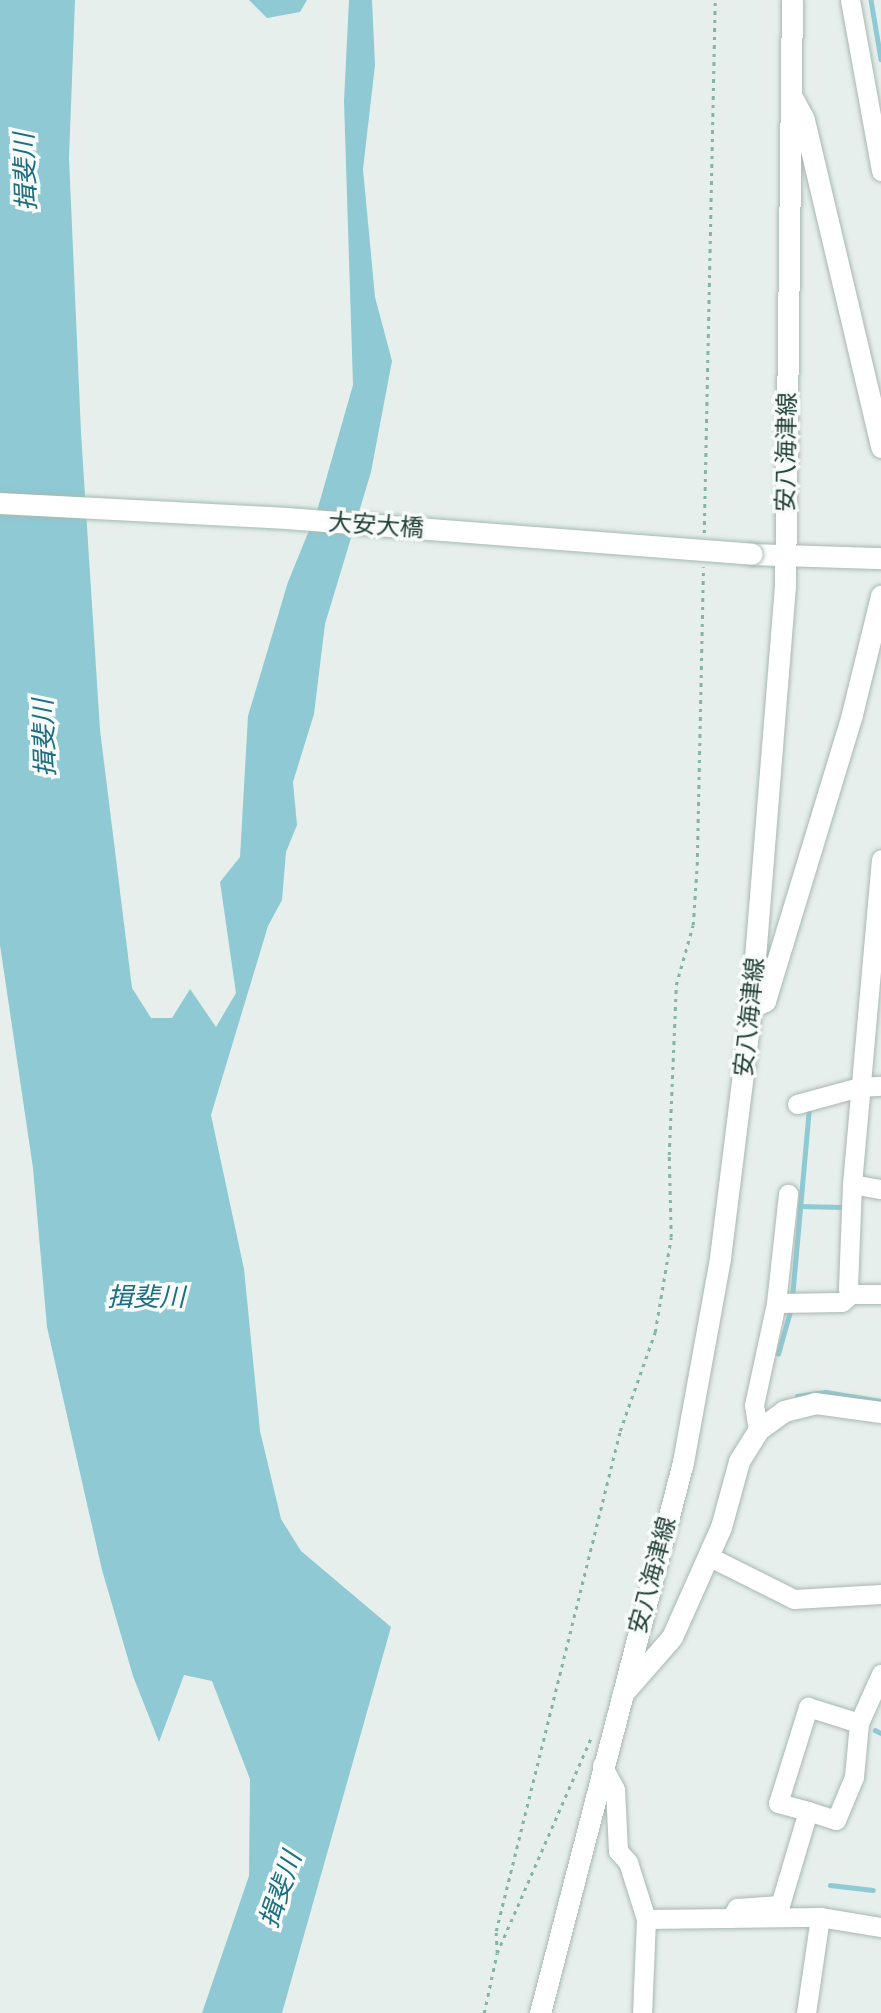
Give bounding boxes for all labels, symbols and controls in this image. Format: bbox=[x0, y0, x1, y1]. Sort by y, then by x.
water label: 揖斐川 bbox=[9, 132, 43, 212]
street label: 安八海津線 bbox=[771, 392, 801, 512]
street label: 大安大橋 bbox=[327, 507, 425, 543]
water label: 揖斐川 bbox=[28, 698, 62, 778]
street label: 安八海津線 bbox=[728, 956, 770, 1078]
water label: 揖斐川 bbox=[107, 1282, 185, 1314]
street label: 安八海津線 bbox=[623, 1513, 681, 1637]
water label: 揖斐川 bbox=[254, 1848, 308, 1932]

